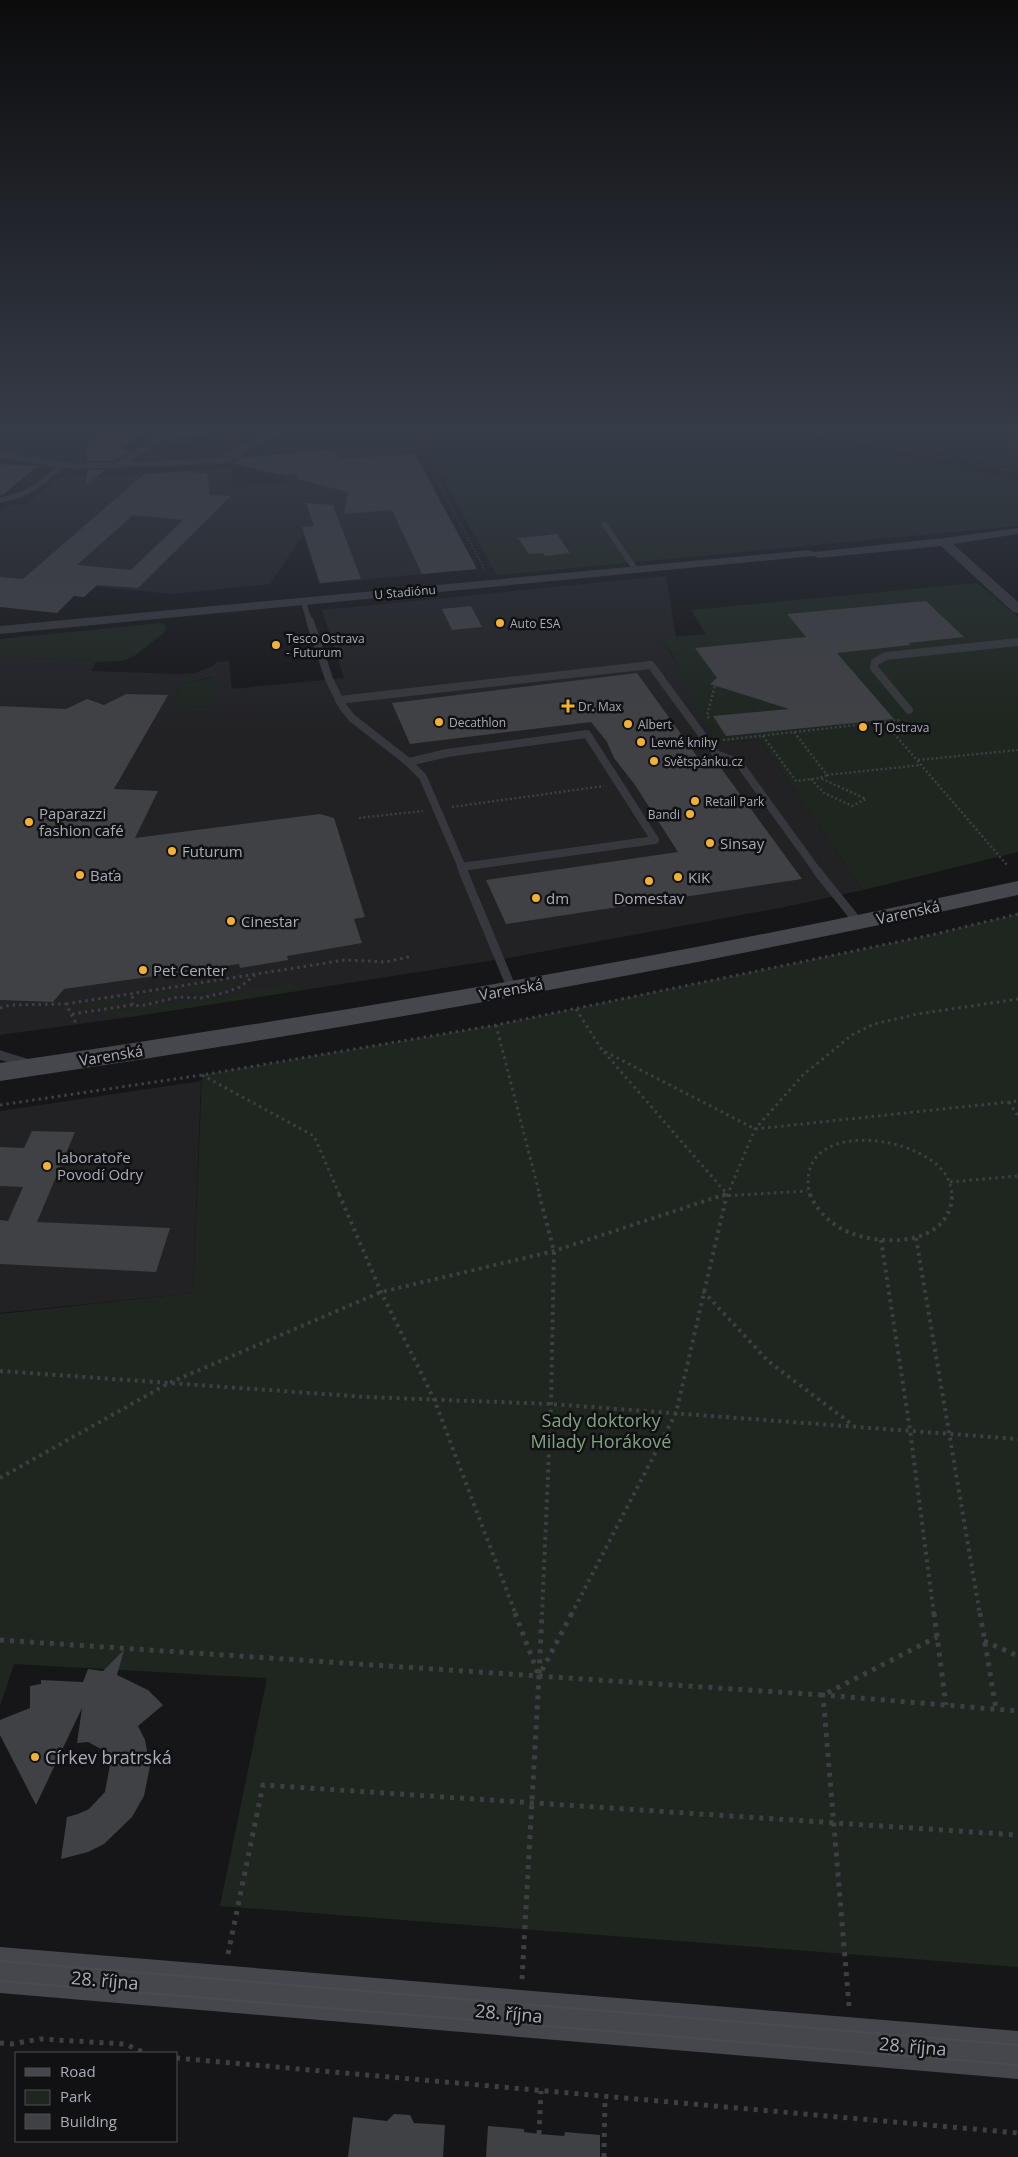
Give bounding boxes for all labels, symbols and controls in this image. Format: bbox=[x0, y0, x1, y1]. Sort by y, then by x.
street label: U Stadiónu bbox=[374, 581, 436, 603]
place label: Auto ESA bbox=[510, 615, 561, 632]
marker: Auto ESA bbox=[494, 617, 506, 629]
place label: Tesco Ostrava - Futurum bbox=[286, 630, 365, 661]
marker: Tesco Ostrava - Futurum bbox=[270, 639, 282, 651]
place label: Dr. Max bbox=[578, 698, 622, 715]
marker: Dr. Max bbox=[562, 700, 574, 712]
place label: Decathlon bbox=[449, 714, 506, 731]
marker: Decathlon bbox=[433, 716, 445, 728]
place label: Albert bbox=[638, 716, 672, 733]
marker: Albert bbox=[622, 718, 634, 730]
place label: TJ Ostrava bbox=[873, 719, 930, 736]
marker: TJ Ostrava bbox=[857, 721, 869, 733]
place label: Levné knihy bbox=[651, 734, 718, 751]
marker: Levné knihy bbox=[635, 736, 647, 748]
place label: Světspánku.cz bbox=[664, 753, 743, 770]
marker: Světspánku.cz bbox=[648, 755, 660, 767]
place label: Retail Park bbox=[705, 793, 765, 810]
marker: Retail Park bbox=[689, 795, 701, 807]
place label: Paparazzi fashion café bbox=[39, 803, 124, 840]
place label: Bandi bbox=[648, 806, 680, 823]
marker: Bandi bbox=[684, 808, 696, 820]
marker: Paparazzi fashion café bbox=[23, 816, 35, 828]
place label: Sinsay bbox=[720, 833, 765, 853]
marker: Sinsay bbox=[704, 837, 716, 849]
place label: Futurum bbox=[182, 841, 243, 861]
marker: Futurum bbox=[166, 845, 178, 857]
place label: Baťa bbox=[90, 865, 122, 885]
place label: KiK bbox=[688, 867, 711, 887]
marker: Baťa bbox=[74, 869, 86, 881]
marker: KiK bbox=[672, 871, 684, 883]
marker: Domestav bbox=[643, 875, 655, 887]
place label: dm bbox=[546, 888, 569, 908]
place label: Domestav bbox=[614, 888, 685, 908]
marker: dm bbox=[530, 892, 542, 904]
street label: Varenská bbox=[874, 896, 942, 928]
place label: Cinestar bbox=[241, 911, 299, 931]
marker: Cinestar bbox=[225, 915, 237, 927]
place label: Pet Center bbox=[153, 960, 227, 980]
marker: Pet Center bbox=[137, 964, 149, 976]
street label: Varenská bbox=[478, 974, 544, 1004]
street label: Varenská bbox=[78, 1040, 144, 1070]
place label: laboratoře Povodí Odry bbox=[57, 1147, 143, 1184]
marker: laboratoře Povodí Odry bbox=[41, 1160, 53, 1172]
park label: Sady doktorky Milady Horákové bbox=[531, 1408, 671, 1453]
place label: Církev bratrská bbox=[45, 1745, 172, 1769]
marker: Církev bratrská bbox=[29, 1751, 41, 1763]
street label: 28. října bbox=[70, 1965, 140, 1995]
street label: 28. října bbox=[474, 1998, 544, 2028]
street label: 28. října bbox=[878, 2031, 948, 2061]
legend bbox=[15, 2052, 178, 2142]
text: Road bbox=[60, 2061, 96, 2081]
text: Park bbox=[60, 2086, 91, 2106]
text: Building bbox=[60, 2111, 117, 2131]

